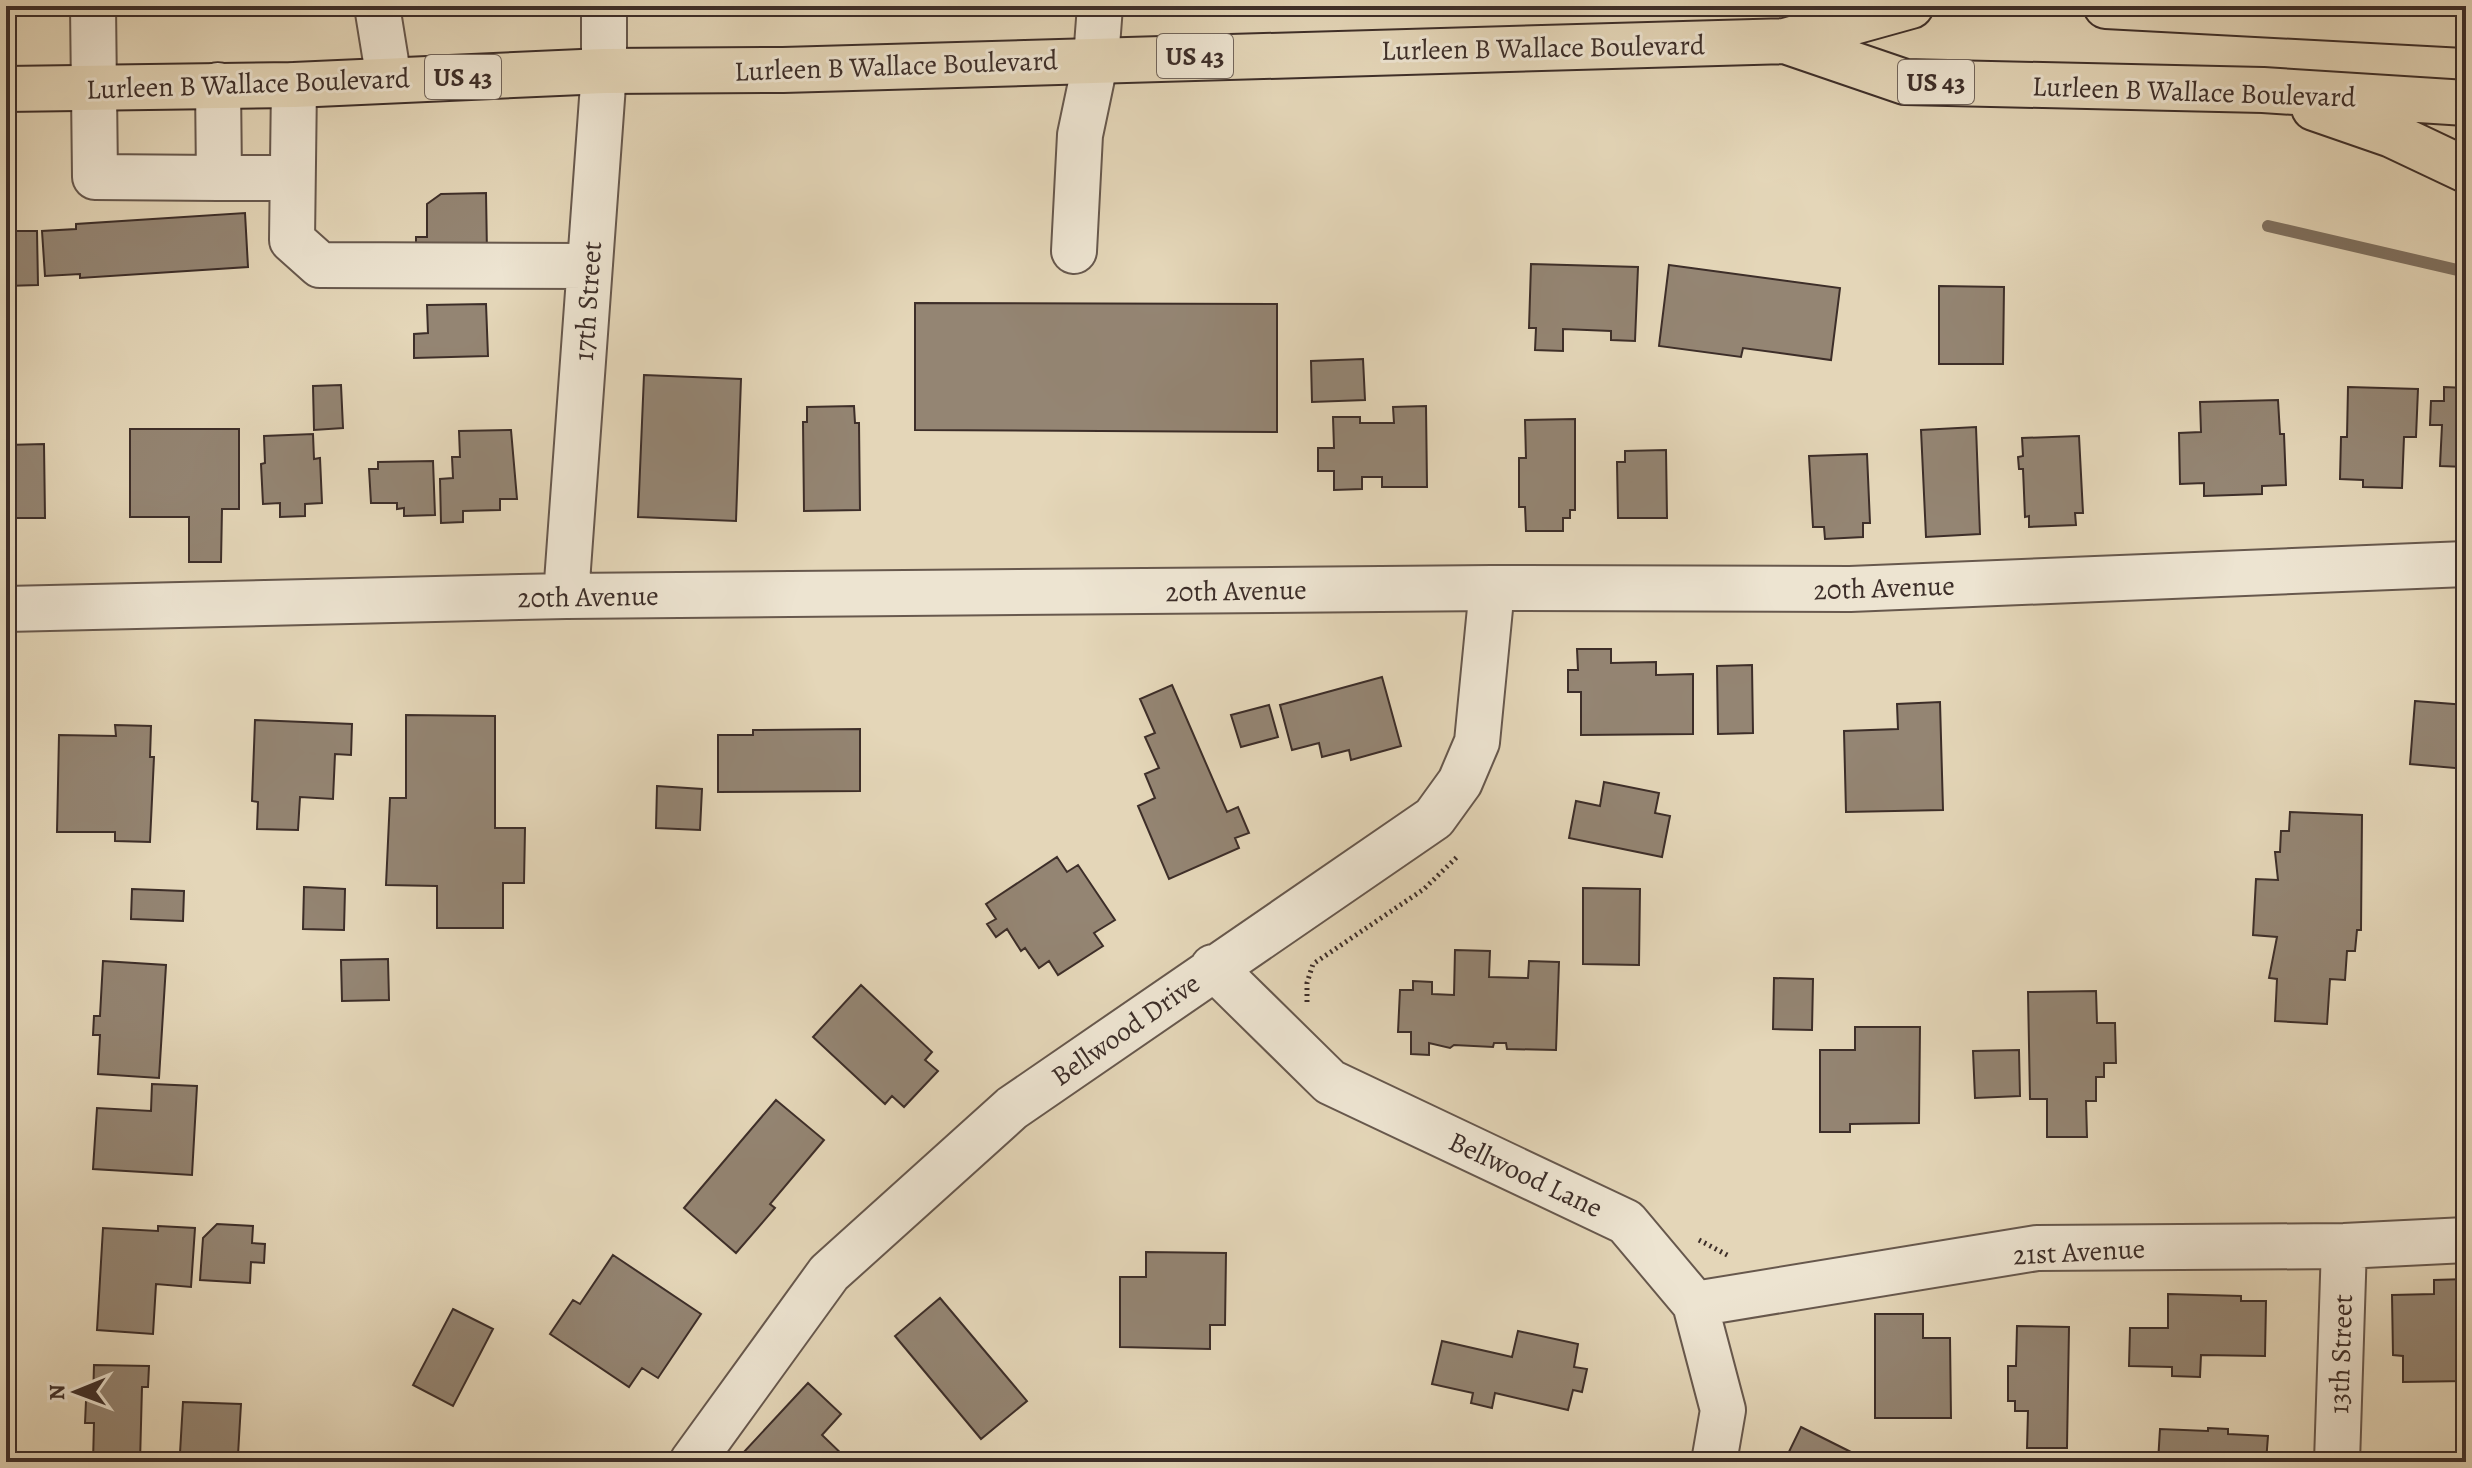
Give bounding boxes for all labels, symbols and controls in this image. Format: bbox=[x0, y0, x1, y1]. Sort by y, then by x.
street label: Lurleen B Wallace Boulevard bbox=[1381, 26, 1706, 70]
road number: US 43 bbox=[1157, 34, 1233, 78]
street label: Lurleen B Wallace Boulevard bbox=[734, 41, 1059, 91]
road number: US 43 bbox=[425, 55, 501, 99]
street label: Lurleen B Wallace Boulevard bbox=[86, 59, 411, 109]
road number: US 43 bbox=[1898, 60, 1974, 104]
street label: Lurleen B Wallace Boulevard bbox=[2032, 67, 2357, 117]
street label: 17th Street bbox=[565, 240, 611, 362]
street label: 20th Avenue bbox=[1813, 567, 1955, 609]
street label: 20th Avenue bbox=[1165, 571, 1307, 611]
street label: 20th Avenue bbox=[517, 577, 659, 617]
street label: Bellwood Drive bbox=[1044, 965, 1207, 1095]
street label: Bellwood Lane bbox=[1443, 1123, 1609, 1227]
street label: 21st Avenue bbox=[2012, 1230, 2146, 1274]
street label: 13th Street bbox=[2320, 1294, 2362, 1415]
north arrow bbox=[36, 1352, 116, 1432]
text: N bbox=[42, 1384, 72, 1401]

